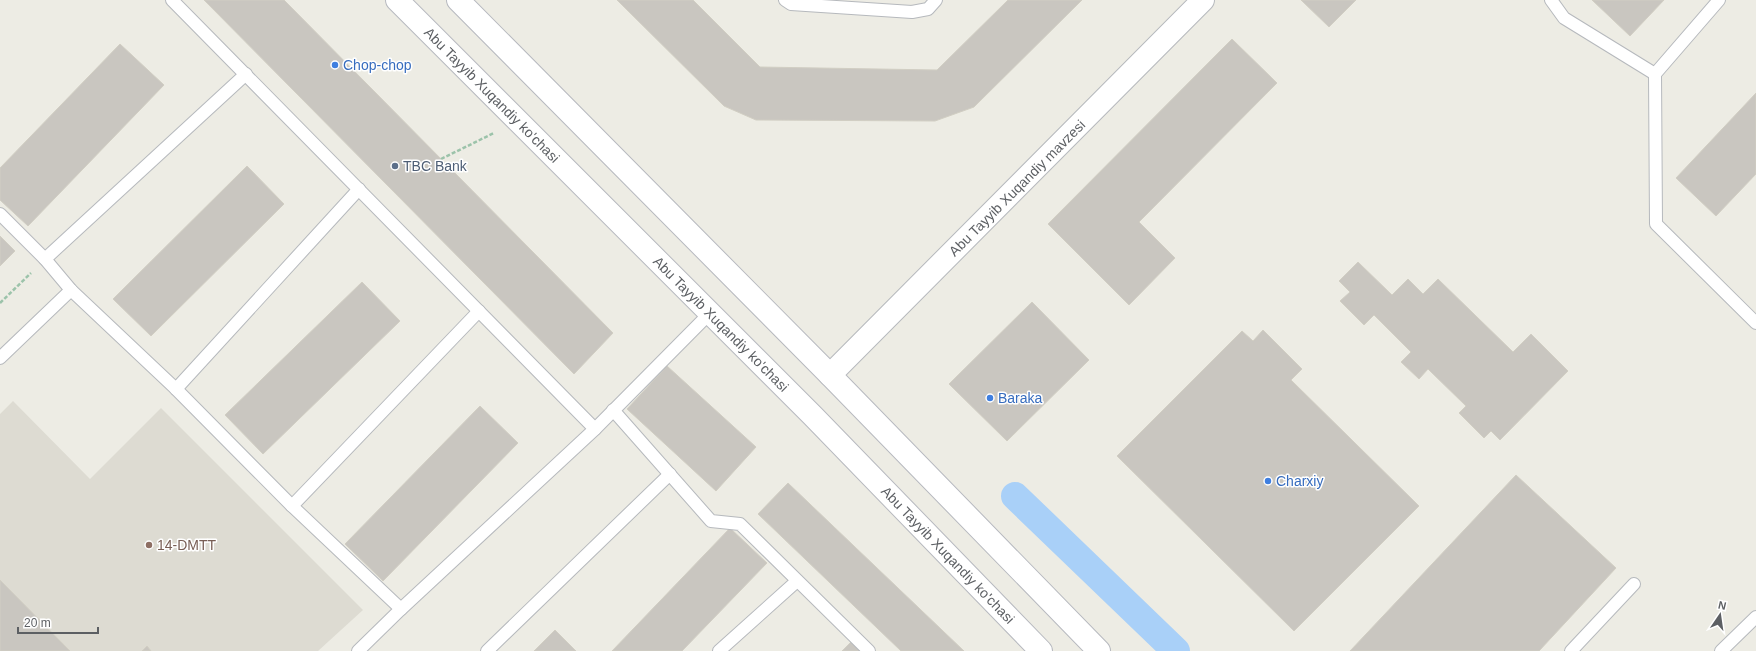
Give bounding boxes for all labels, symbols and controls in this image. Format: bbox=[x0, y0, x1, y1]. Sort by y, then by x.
street label: Abu Tayyib Xuqandiy ko'chasi bbox=[421, 24, 563, 166]
place label: Chop-chop bbox=[343, 57, 412, 73]
marker: Chop-chop bbox=[330, 60, 340, 70]
street label: Abu Tayyib Xuqandiy mavzesi bbox=[946, 117, 1088, 259]
place label: TBC Bank bbox=[403, 158, 468, 174]
marker: TBC Bank bbox=[390, 161, 400, 171]
street label: Abu Tayyib Xuqandiy ko'chasi bbox=[650, 253, 792, 395]
place label: Baraka bbox=[998, 390, 1043, 406]
marker: Baraka bbox=[985, 393, 995, 403]
place label: Charxiy bbox=[1276, 473, 1323, 489]
marker: Charxiy bbox=[1263, 476, 1273, 486]
street label: Abu Tayyib Xuqandiy ko'chasi bbox=[878, 483, 1018, 627]
place label: 14-DMTT bbox=[157, 537, 217, 553]
marker: 14-DMTT bbox=[144, 540, 154, 550]
north arrow bbox=[1700, 595, 1740, 635]
text: N bbox=[1717, 599, 1728, 612]
scale bar bbox=[18, 609, 98, 635]
text: 20 m bbox=[24, 616, 51, 630]

